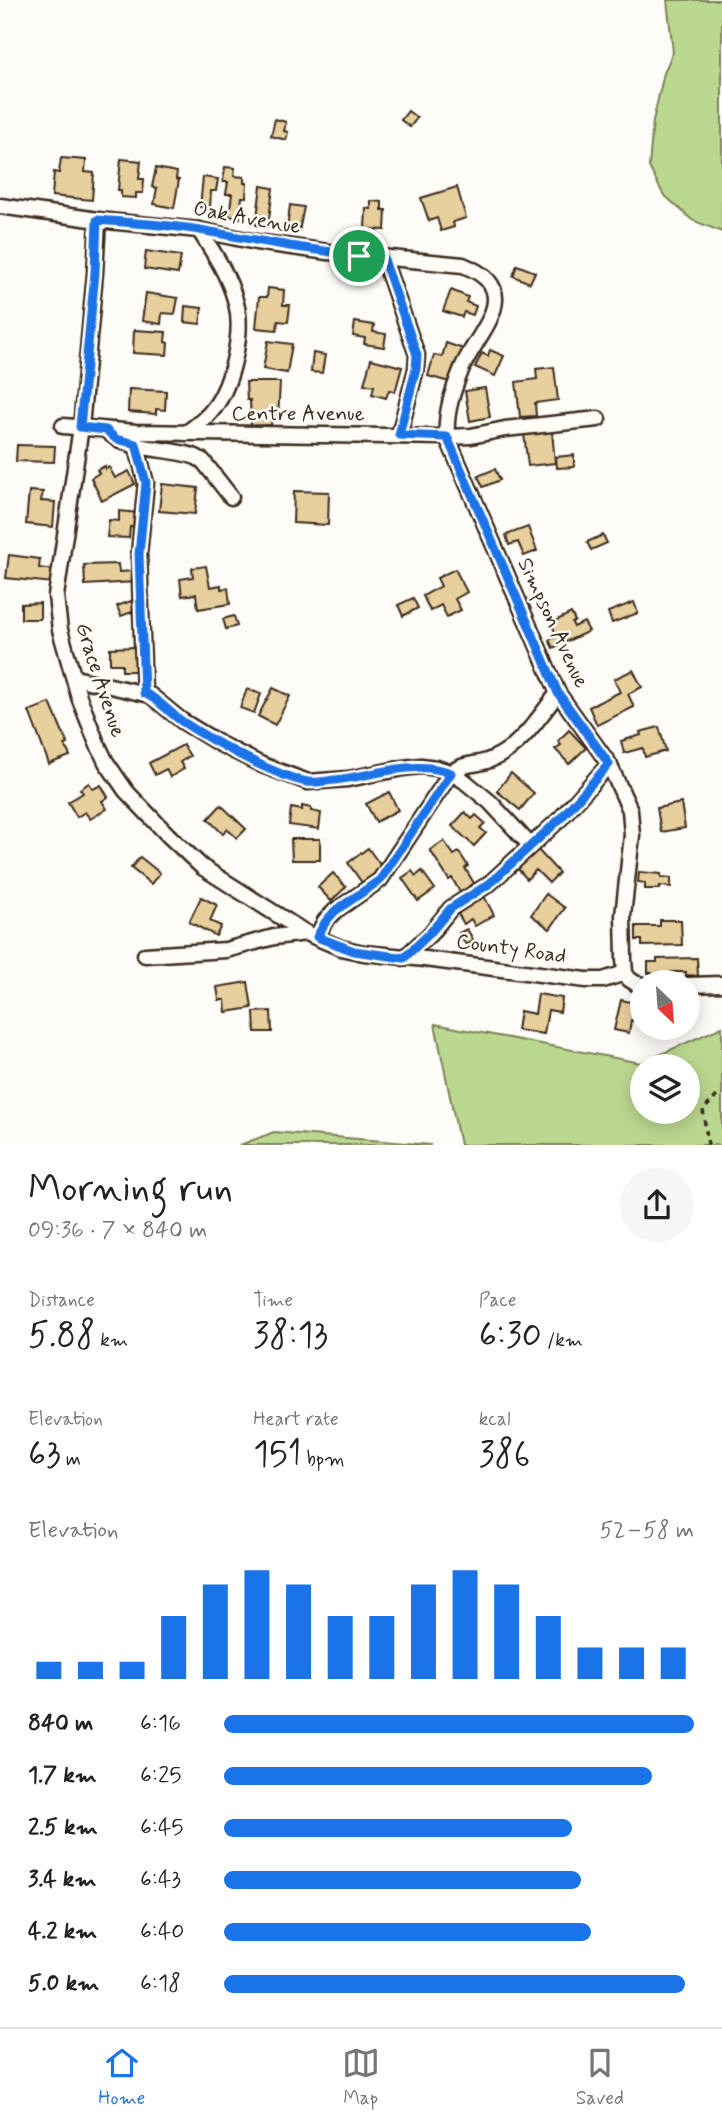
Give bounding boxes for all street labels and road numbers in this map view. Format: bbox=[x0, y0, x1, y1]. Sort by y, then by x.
street label: Oak Avenue bbox=[191, 195, 303, 241]
street label: Centre Avenue bbox=[231, 400, 365, 428]
street label: Simpson Avenue bbox=[511, 553, 595, 693]
street label: Grace Avenue bbox=[68, 619, 132, 741]
street label: County Road bbox=[454, 927, 568, 971]

